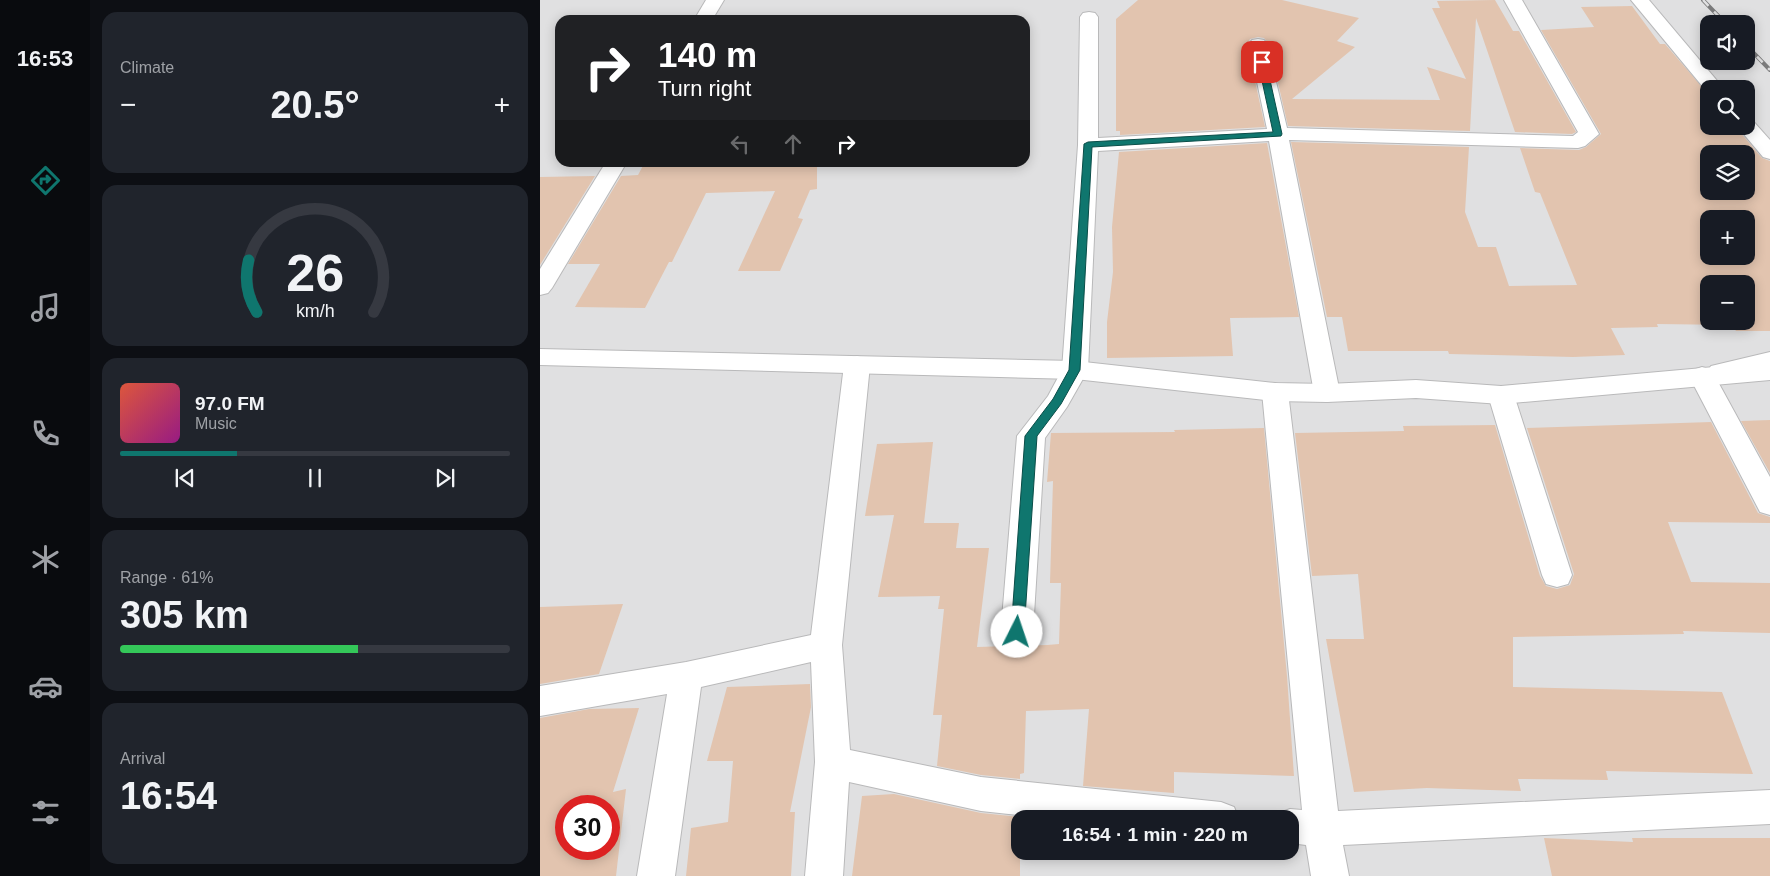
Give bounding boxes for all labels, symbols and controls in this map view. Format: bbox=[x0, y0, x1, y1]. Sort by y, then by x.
map controls bbox=[1700, 15, 1755, 330]
button: sound bbox=[1700, 15, 1755, 70]
icon: right bbox=[575, 35, 640, 100]
text: 140 m bbox=[658, 35, 757, 74]
pin bbox=[1241, 41, 1283, 83]
text: 16:53 bbox=[17, 46, 73, 71]
icon: arrive bbox=[1248, 48, 1276, 76]
text: Climate bbox=[120, 59, 174, 76]
text: Turn right bbox=[658, 76, 751, 101]
button: search bbox=[1700, 80, 1755, 135]
text: 20.5° bbox=[270, 84, 360, 126]
text: − bbox=[120, 89, 136, 120]
text: + bbox=[494, 89, 510, 120]
icon: left bbox=[726, 130, 754, 158]
icon: ahead bbox=[779, 130, 807, 158]
icon: right bbox=[832, 130, 860, 158]
button: layers bbox=[1700, 145, 1755, 200]
icon: directions bbox=[28, 163, 63, 198]
button: + bbox=[1700, 210, 1755, 265]
text: 26 bbox=[286, 244, 344, 302]
button: − bbox=[1700, 275, 1755, 330]
icon: music bbox=[28, 290, 63, 325]
text: km/h bbox=[296, 301, 334, 321]
text: 97.0 FM bbox=[195, 393, 265, 414]
text: Music bbox=[195, 415, 237, 432]
icon: phone bbox=[28, 416, 63, 451]
icon: previous bbox=[171, 464, 199, 492]
icon: pause bbox=[301, 464, 329, 492]
icon: next bbox=[431, 464, 459, 492]
icon: climate bbox=[28, 542, 63, 577]
text: Range · 61% bbox=[120, 569, 213, 586]
text: 305 km bbox=[120, 594, 249, 636]
position arrow bbox=[990, 605, 1042, 657]
icon: car bbox=[28, 669, 63, 704]
text: Arrival bbox=[120, 750, 165, 767]
text: 16:54 bbox=[120, 775, 217, 817]
icon: filters bbox=[28, 795, 63, 830]
speed limit sign: 30 bbox=[555, 795, 620, 860]
text: 16:54 · 1 min · 220 m bbox=[1062, 824, 1248, 845]

